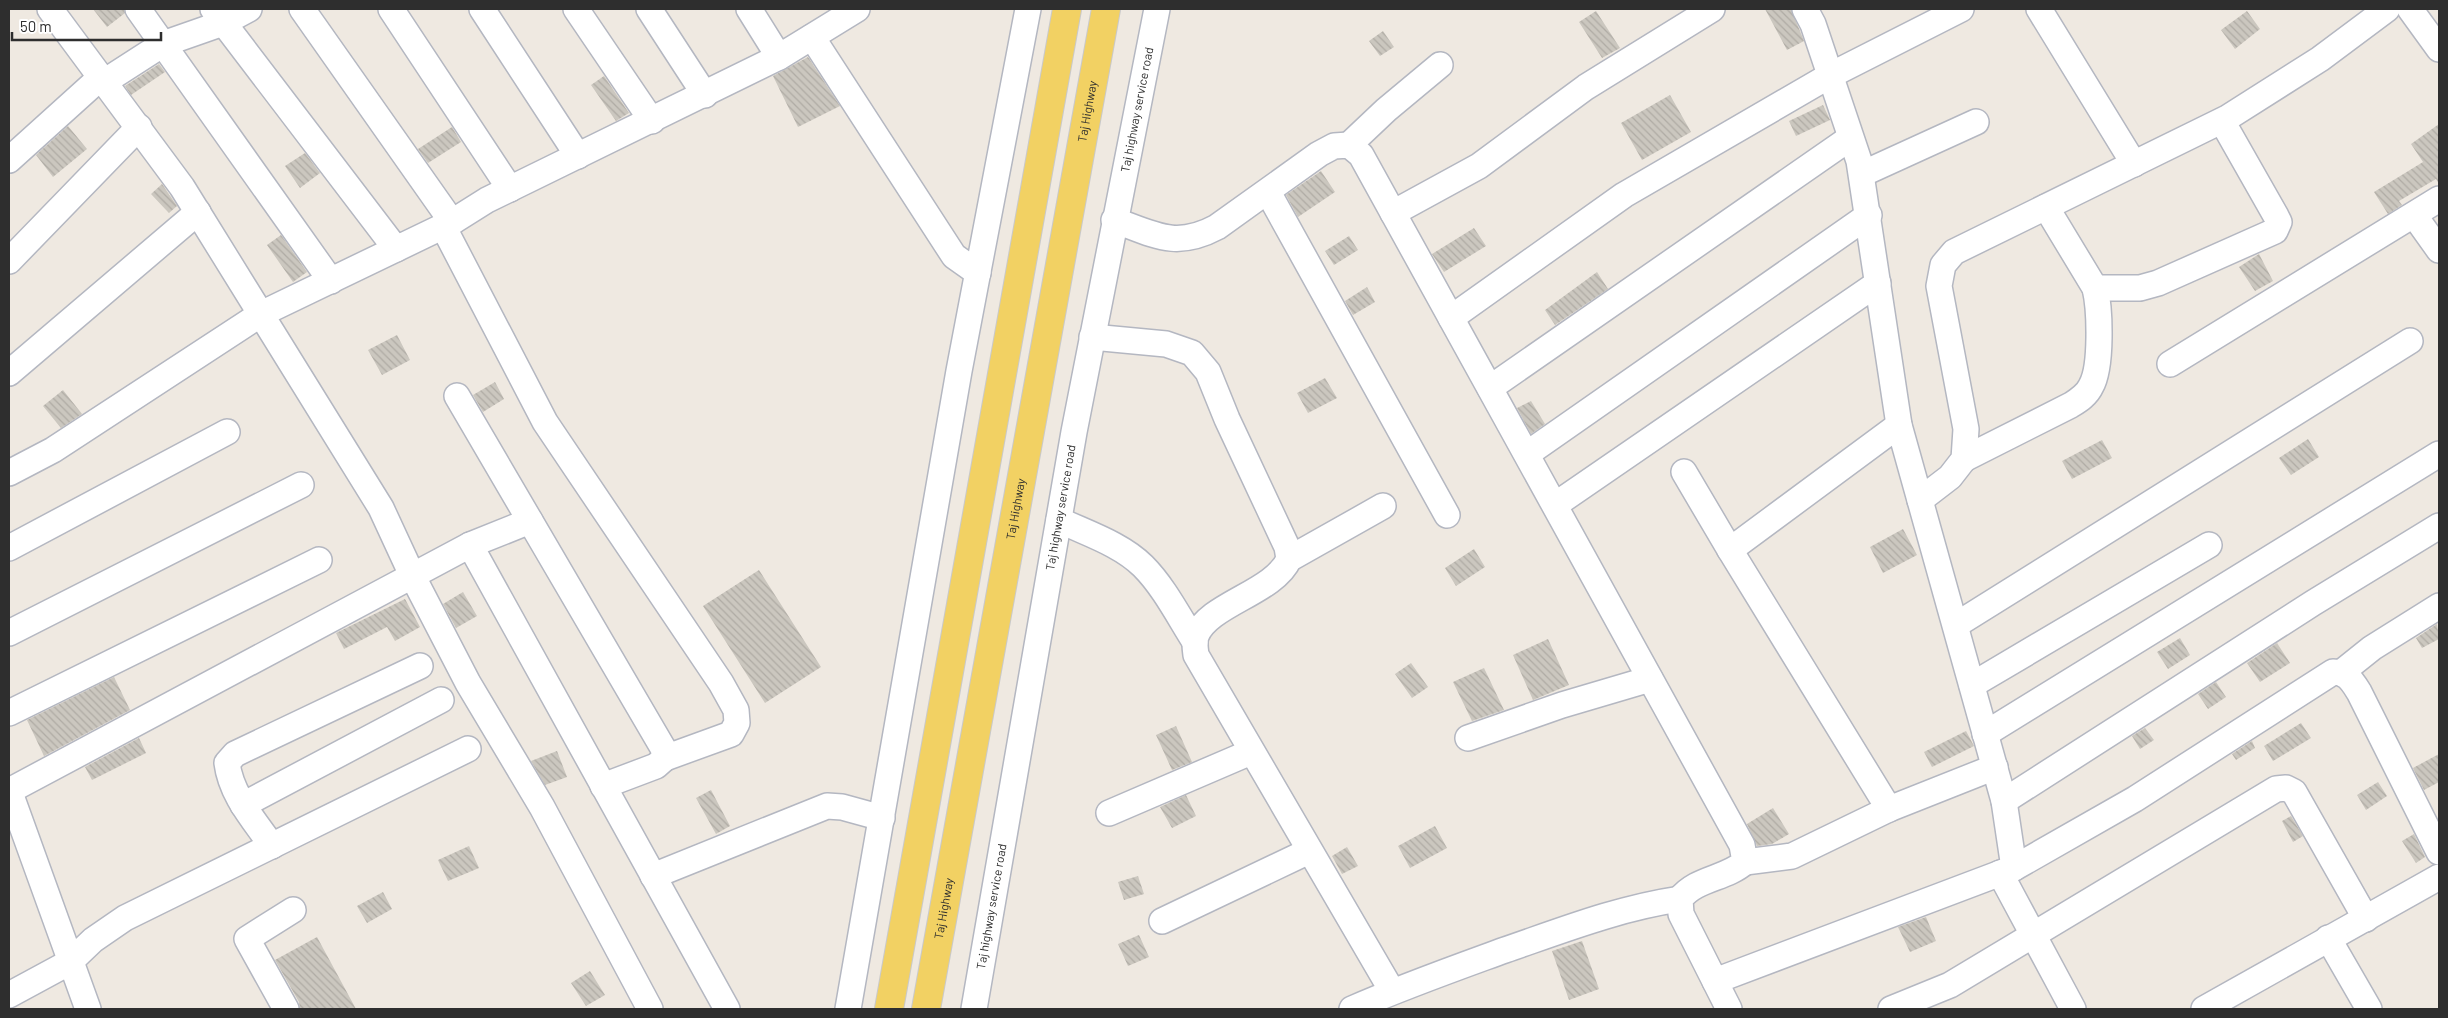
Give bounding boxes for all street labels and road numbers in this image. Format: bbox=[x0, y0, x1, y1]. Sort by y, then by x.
street label: Taj highway service road bbox=[1117, 46, 1155, 173]
street label: Taj Highway bbox=[1074, 79, 1099, 143]
street label: Taj highway service road bbox=[1042, 443, 1078, 571]
street label: Taj Highway bbox=[1003, 477, 1027, 541]
street label: Taj highway service road bbox=[973, 842, 1009, 970]
street label: Taj Highway bbox=[931, 876, 956, 940]

